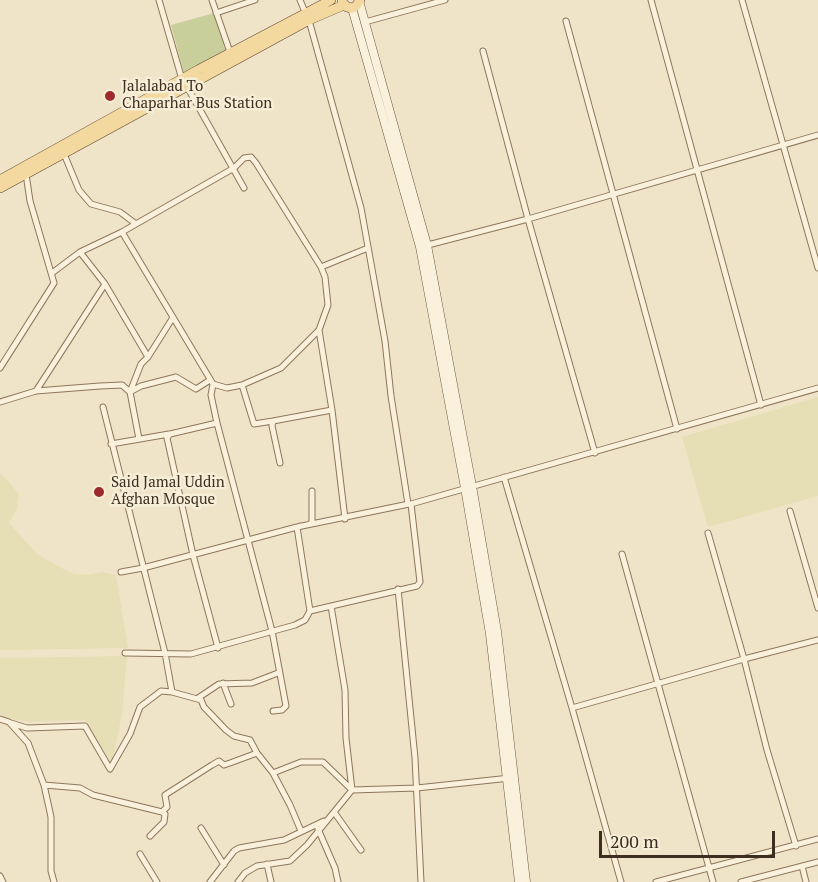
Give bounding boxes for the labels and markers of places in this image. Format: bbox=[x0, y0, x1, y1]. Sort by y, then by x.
place label: Jalalabad To Chaparhar Bus Station bbox=[122, 78, 272, 113]
marker: Jalalabad To Chaparhar Bus Station bbox=[103, 89, 117, 103]
place label: Said Jamal Uddin Afghan Mosque bbox=[111, 474, 225, 509]
marker: Said Jamal Uddin Afghan Mosque bbox=[92, 485, 106, 499]

